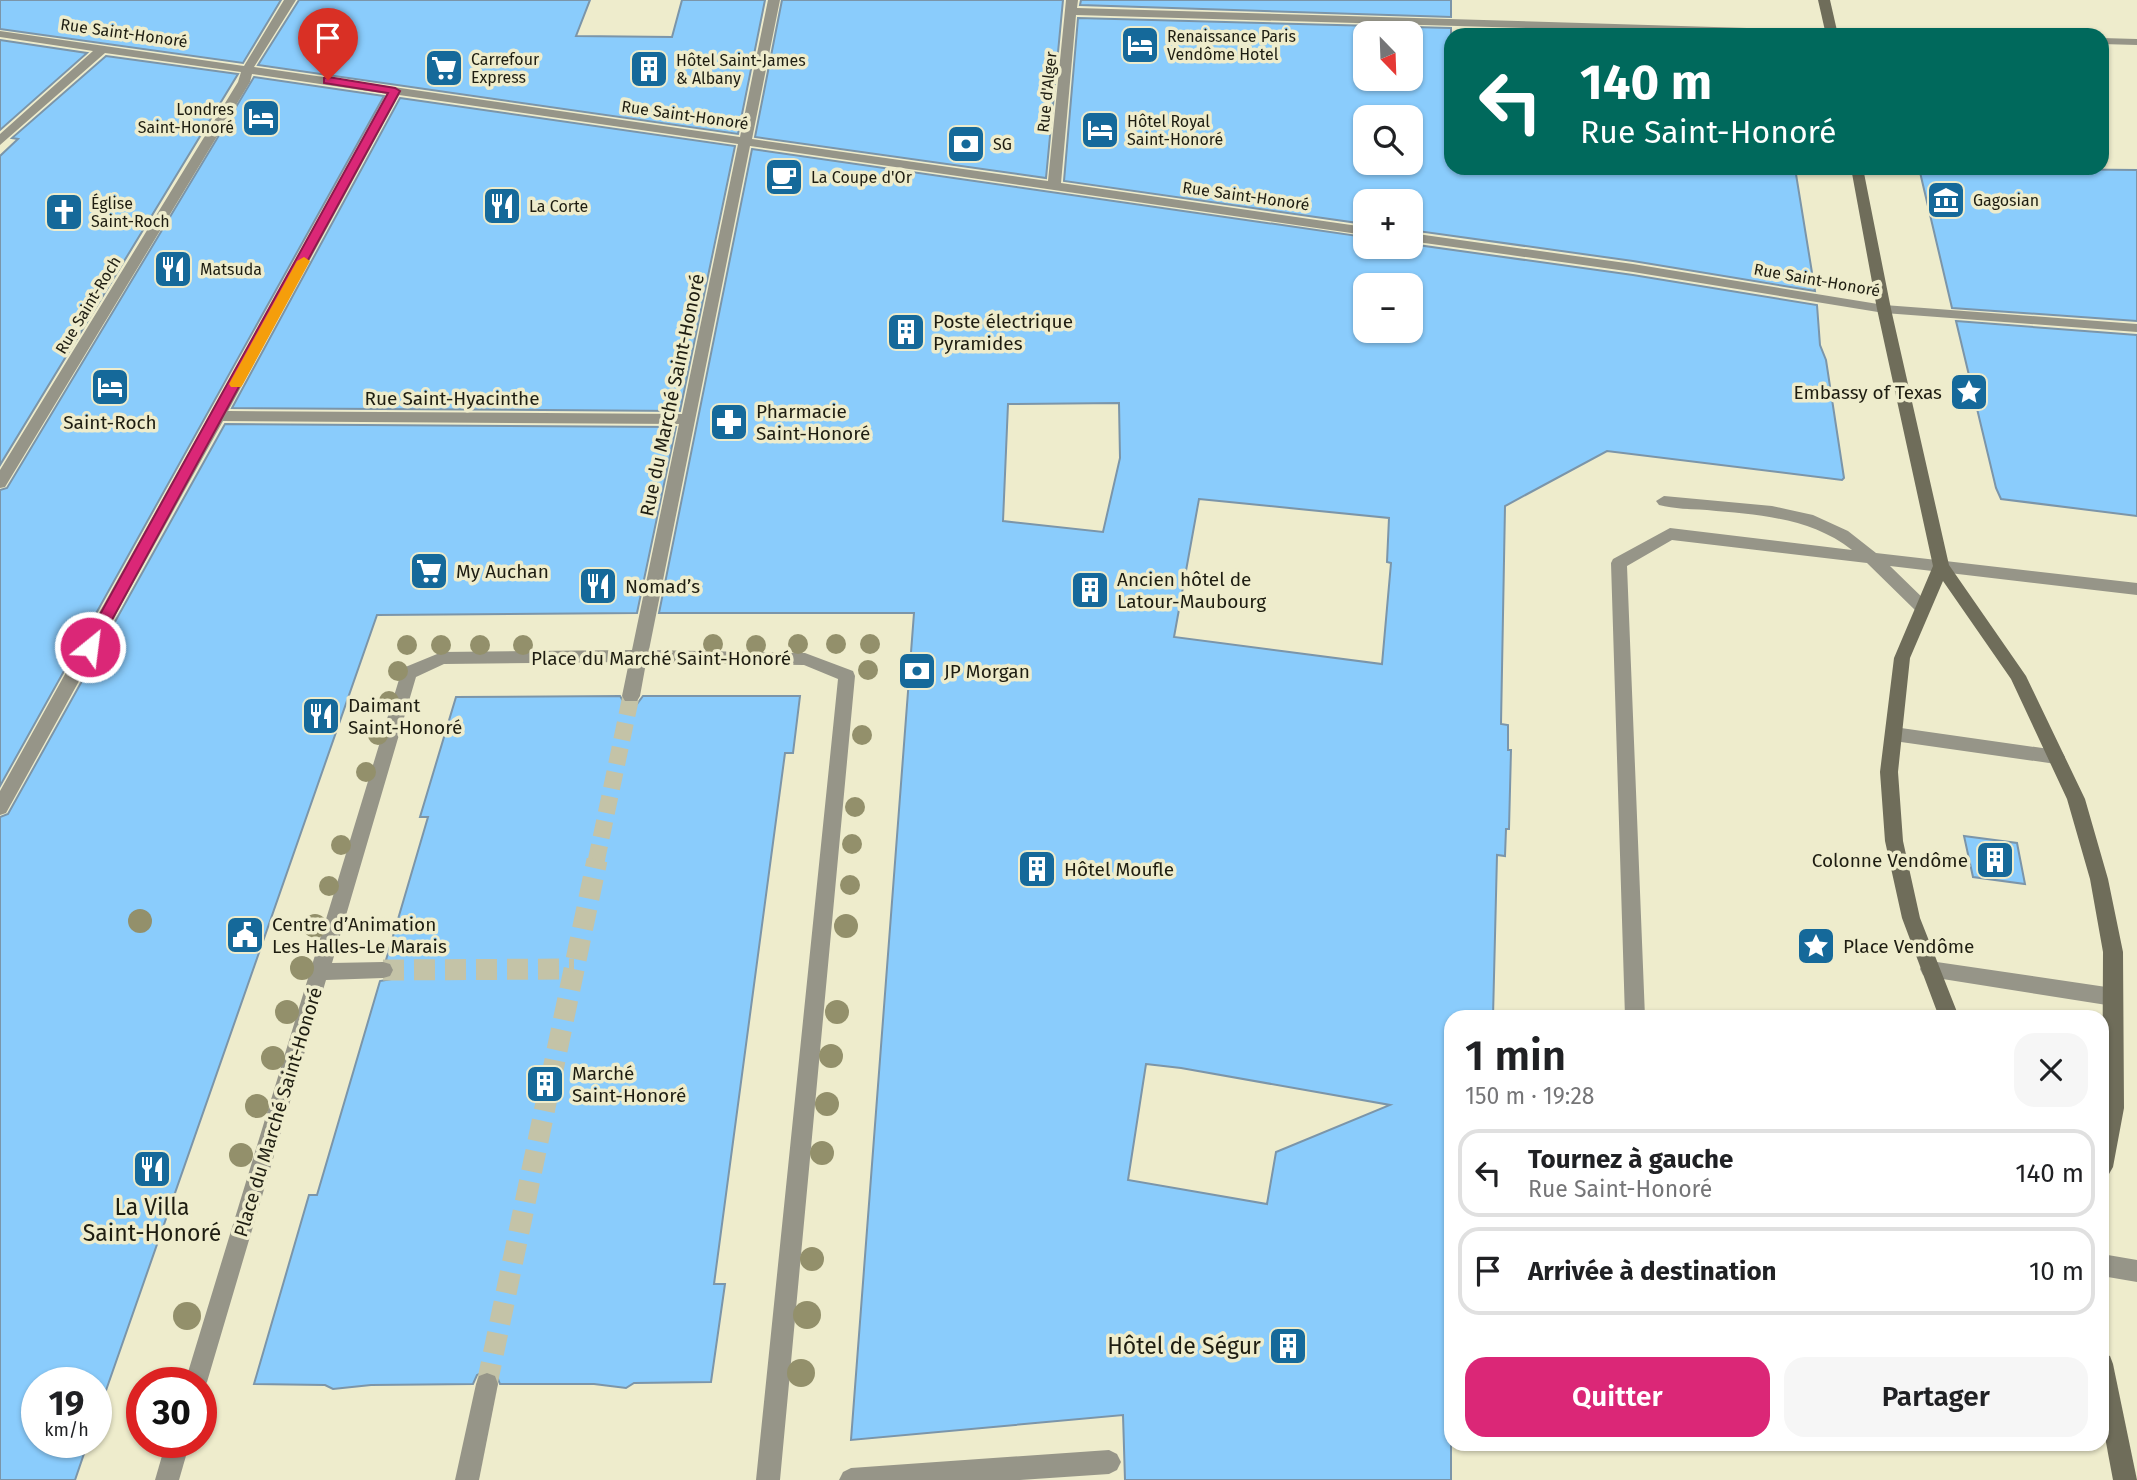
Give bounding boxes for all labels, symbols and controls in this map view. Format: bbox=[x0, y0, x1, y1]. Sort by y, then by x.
pin bbox=[298, 8, 358, 80]
street label: Rue Saint-Honoré bbox=[59, 15, 189, 51]
icon: arrive bbox=[309, 19, 347, 57]
north arrow bbox=[1353, 21, 1423, 91]
map controls bbox=[1353, 21, 1423, 343]
hotel icon: Renaissance Paris Vendôme Hotel bbox=[1119, 24, 1161, 66]
place label: Renaissance Paris Vendôme Hotel bbox=[1167, 27, 1296, 64]
supermarket icon: Carrefour Express bbox=[423, 47, 465, 89]
building icon: Hôtel Saint-James & Albany bbox=[628, 48, 670, 90]
place label: Carrefour Express bbox=[471, 50, 540, 87]
street label: Rue d'Alger bbox=[1033, 50, 1061, 133]
place label: Hôtel Saint-James & Albany bbox=[676, 51, 806, 88]
text: 140 m bbox=[1580, 53, 1712, 112]
icon: left bbox=[1465, 56, 1556, 147]
hotel icon: Londres Saint-Honoré bbox=[240, 97, 282, 139]
street label: Rue Saint-Honoré bbox=[620, 97, 750, 133]
place label: Londres Saint-Honoré bbox=[138, 100, 234, 137]
button: search bbox=[1353, 105, 1423, 175]
hotel icon: Hôtel Royal Saint-Honoré bbox=[1079, 109, 1121, 151]
place label: Hôtel Royal Saint-Honoré bbox=[1127, 112, 1223, 149]
text: Rue Saint-Honoré bbox=[1580, 113, 1836, 151]
bank icon: SG bbox=[945, 123, 987, 165]
place label: SG bbox=[993, 135, 1012, 154]
cafe icon: La Coupe d'Or bbox=[763, 156, 805, 198]
place label: La Coupe d'Or bbox=[811, 168, 913, 187]
street label: Rue Saint-Honoré bbox=[1181, 178, 1311, 214]
museum icon: Gagosian bbox=[1925, 179, 1967, 221]
restaurant icon: La Corte bbox=[481, 185, 523, 227]
button: + bbox=[1353, 189, 1423, 259]
church icon: Église Saint-Roch bbox=[43, 191, 85, 233]
place label: Gagosian bbox=[1973, 191, 2039, 210]
place label: Église Saint-Roch bbox=[91, 193, 170, 231]
place label: La Corte bbox=[529, 197, 588, 216]
restaurant icon: Matsuda bbox=[152, 248, 194, 290]
street label: Rue Saint-Roch bbox=[51, 253, 125, 357]
place label: Matsuda bbox=[200, 260, 262, 279]
street label: Rue Saint-Honoré bbox=[1752, 260, 1882, 300]
street label: Rue du Marché Saint-Honoré bbox=[635, 272, 709, 518]
button: − bbox=[1353, 273, 1423, 343]
place label: Poste électrique Pyramides bbox=[933, 310, 1073, 355]
building icon: Poste électrique Pyramides bbox=[885, 311, 927, 353]
hotel icon: Saint-Roch bbox=[89, 366, 131, 408]
place icon: Embassy of Texas bbox=[1948, 371, 1990, 413]
place label: Embassy of Texas bbox=[1793, 381, 1942, 404]
street label: Rue Saint-Hyacinthe bbox=[364, 387, 540, 410]
place label: Pharmacie Saint-Honoré bbox=[756, 400, 870, 445]
pharmacy icon: Pharmacie Saint-Honoré bbox=[708, 401, 750, 443]
place label: Saint-Roch bbox=[63, 411, 157, 434]
supermarket icon: My Auchan bbox=[408, 550, 450, 592]
place label: My Auchan bbox=[456, 560, 549, 583]
restaurant icon: Nomad’s bbox=[577, 565, 619, 607]
place label: Ancien hôtel de Latour-Maubourg bbox=[1117, 568, 1266, 613]
building icon: Ancien hôtel de Latour-Maubourg bbox=[1069, 569, 1111, 611]
place label: Nomad’s bbox=[625, 575, 700, 598]
position arrow bbox=[53, 610, 127, 684]
street label: Place du Marché Saint-Honoré bbox=[531, 647, 791, 670]
bank icon: JP Morgan bbox=[896, 650, 938, 692]
place label: JP Morgan bbox=[944, 660, 1030, 683]
place label: Daimant Saint-Honoré bbox=[348, 694, 462, 739]
restaurant icon: Daimant Saint-Honoré bbox=[300, 695, 342, 737]
building icon: Colonne Vendôme bbox=[1974, 839, 2016, 881]
building icon: Hôtel Moufle bbox=[1016, 848, 1058, 890]
place label: Colonne Vendôme bbox=[1812, 849, 1968, 872]
place label: Hôtel Moufle bbox=[1064, 858, 1174, 881]
place label: Centre d’Animation Les Halles-Le Marais bbox=[272, 913, 447, 958]
public building icon: Centre d’Animation Les Halles-Le Marais bbox=[224, 914, 266, 956]
place icon: Place Vendôme bbox=[1795, 925, 1837, 967]
place label: Place Vendôme bbox=[1843, 935, 1974, 958]
street label: Place du Marché Saint-Honoré bbox=[229, 984, 327, 1240]
text: 1 min bbox=[1465, 1031, 1566, 1081]
button: close bbox=[2014, 1033, 2088, 1107]
place label: Marché Saint-Honoré bbox=[572, 1062, 686, 1107]
building icon: Marché Saint-Honoré bbox=[524, 1063, 566, 1105]
text: 150 m · 19:28 bbox=[1465, 1082, 1594, 1110]
text: Tournez à gauche bbox=[1528, 1144, 1733, 1175]
restaurant icon: La Villa Saint-Honoré bbox=[131, 1148, 173, 1190]
icon: left bbox=[1469, 1154, 1507, 1192]
text: 140 m bbox=[2015, 1158, 2084, 1189]
text: Rue Saint-Honoré bbox=[1528, 1175, 1712, 1203]
place label: La Villa Saint-Honoré bbox=[83, 1193, 221, 1247]
icon: arrive bbox=[1469, 1252, 1507, 1290]
text: Arrivée à destination bbox=[1528, 1256, 1777, 1287]
text: 10 m bbox=[2029, 1256, 2084, 1287]
building icon: Hôtel de Ségur bbox=[1267, 1325, 1309, 1367]
place label: Hôtel de Ségur bbox=[1107, 1332, 1261, 1360]
button: Quitter bbox=[1465, 1357, 1770, 1437]
button: Partager bbox=[1784, 1357, 2088, 1437]
speed limit sign: 30 bbox=[126, 1367, 217, 1458]
text: 19 bbox=[49, 1382, 84, 1424]
text: km/h bbox=[44, 1419, 89, 1441]

